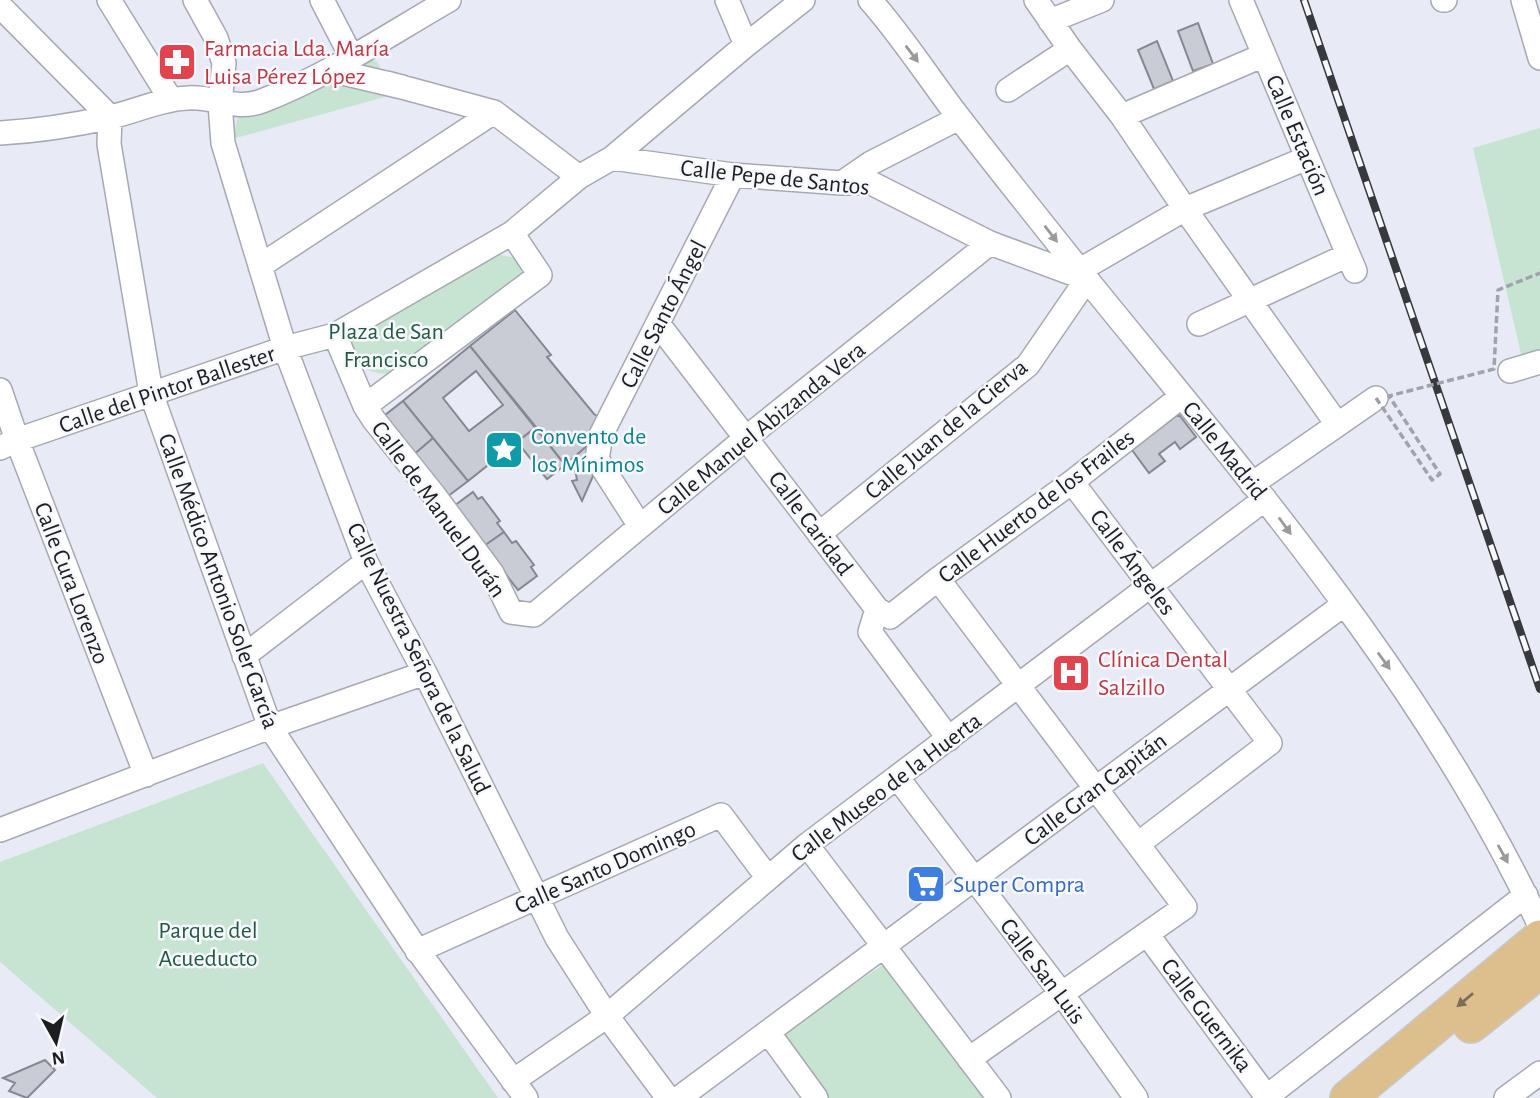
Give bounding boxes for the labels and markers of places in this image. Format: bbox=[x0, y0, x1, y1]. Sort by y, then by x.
place label: Farmacia Lda. María Luisa Pérez López bbox=[204, 37, 390, 89]
pharmacy icon: Farmacia Lda. María Luisa Pérez López bbox=[156, 41, 198, 83]
place label: Convento de los Mínimos bbox=[531, 425, 646, 477]
place icon: Convento de los Mínimos bbox=[483, 429, 525, 471]
place label: Clínica Dental Salzillo bbox=[1098, 648, 1228, 700]
hospital icon: Clínica Dental Salzillo bbox=[1050, 652, 1092, 694]
supermarket icon: Super Compra bbox=[905, 863, 947, 905]
place label: Super Compra bbox=[953, 873, 1085, 897]

